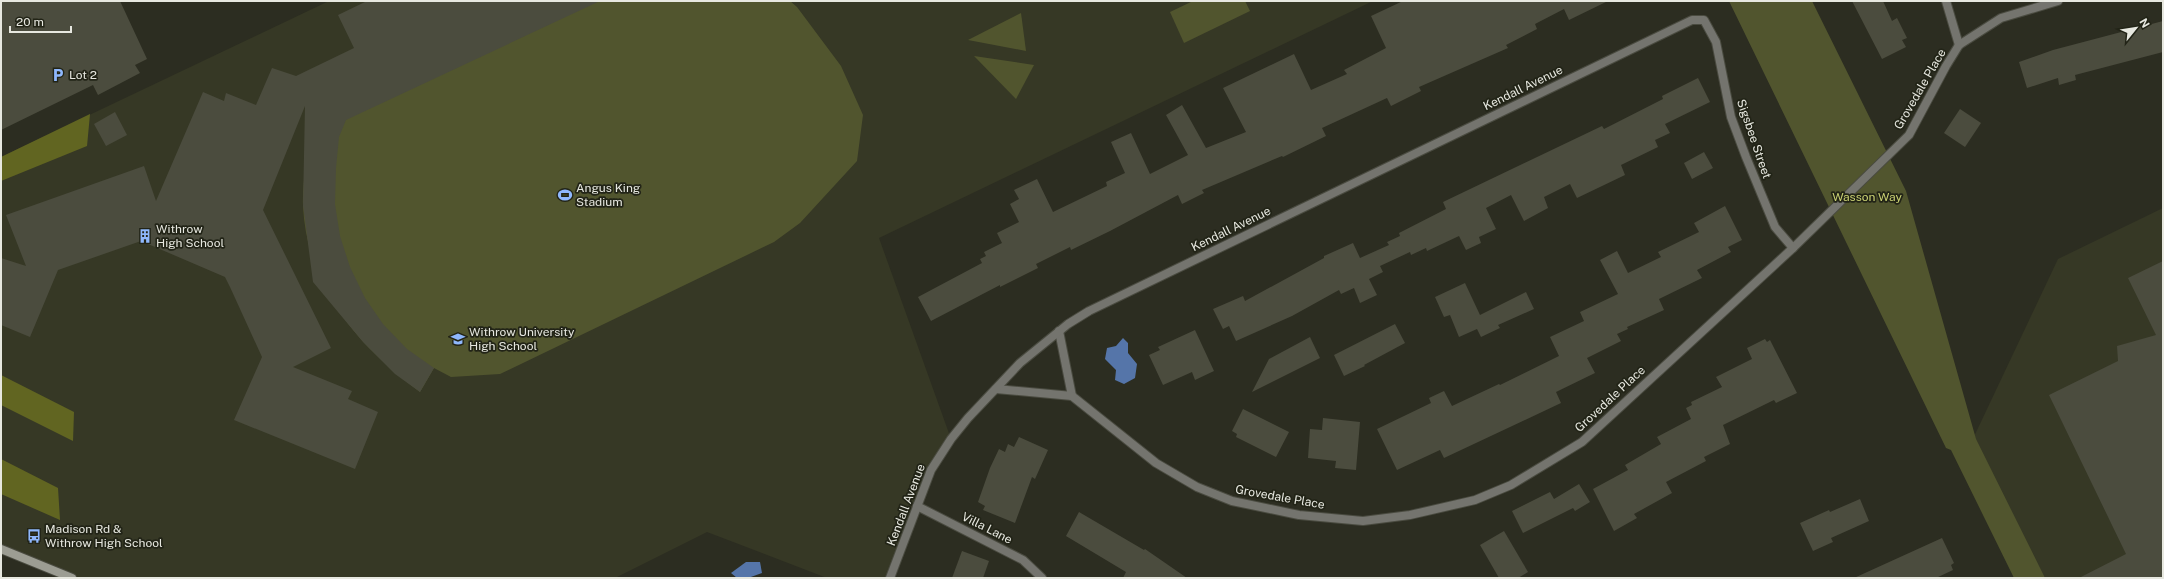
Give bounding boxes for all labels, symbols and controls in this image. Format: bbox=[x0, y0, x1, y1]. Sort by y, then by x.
scale bar bbox=[10, 8, 71, 34]
north arrow bbox=[2116, 8, 2156, 48]
text: 20 m bbox=[16, 15, 44, 29]
text: N bbox=[2137, 16, 2152, 30]
street label: Grovedale Place bbox=[1891, 46, 1949, 132]
street label: Kendall Avenue bbox=[1481, 63, 1565, 113]
parking icon: Lot 2 bbox=[50, 67, 66, 83]
place label: Lot 2 bbox=[69, 68, 97, 82]
street label: Sigsbee Street bbox=[1734, 97, 1774, 181]
place label: Angus King Stadium bbox=[576, 181, 640, 209]
sports icon: Angus King Stadium bbox=[557, 187, 573, 203]
park label: Wasson Way bbox=[1832, 190, 1902, 204]
street label: Kendall Avenue bbox=[1189, 204, 1273, 254]
place label: Withrow High School bbox=[156, 222, 224, 250]
building icon: Withrow High School bbox=[137, 228, 153, 244]
place label: Withrow University High School bbox=[469, 325, 575, 353]
school or university icon: Withrow University High School bbox=[450, 331, 466, 347]
street label: Grovedale Place bbox=[1572, 363, 1648, 435]
street label: Kendall Avenue bbox=[884, 462, 928, 548]
street label: Grovedale Place bbox=[1234, 482, 1326, 512]
street label: Villa Lane bbox=[959, 509, 1015, 547]
place label: Madison Rd & Withrow High School bbox=[45, 522, 163, 550]
bus stop icon: Madison Rd & Withrow High School bbox=[26, 528, 42, 544]

